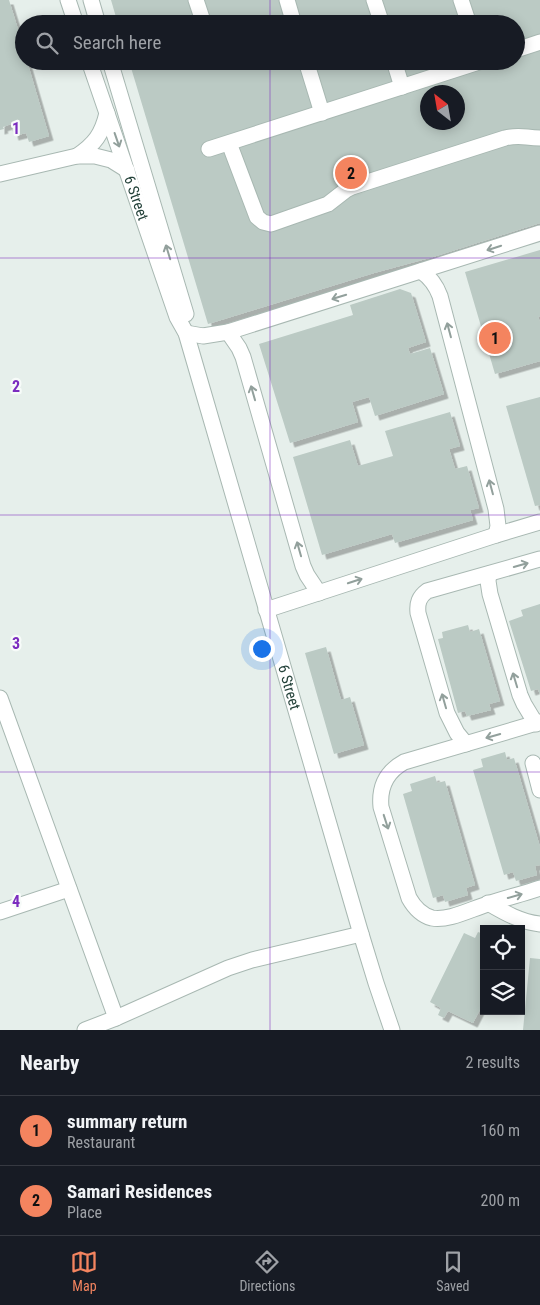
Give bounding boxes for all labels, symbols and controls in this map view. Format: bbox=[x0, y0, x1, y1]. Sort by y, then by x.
search box bbox=[15, 15, 525, 70]
icon: search bbox=[33, 29, 61, 57]
text: Search here bbox=[73, 31, 161, 54]
north arrow bbox=[420, 85, 465, 130]
text: 1 bbox=[12, 119, 20, 138]
one-way arrow bbox=[113, 132, 122, 148]
pin: 2 bbox=[335, 154, 367, 192]
street label: 6 Street bbox=[120, 173, 152, 223]
one-way arrow bbox=[162, 244, 172, 260]
one-way arrow bbox=[486, 244, 502, 254]
one-way arrow bbox=[331, 293, 347, 303]
pin: 1 bbox=[479, 319, 511, 357]
one-way arrow bbox=[444, 322, 453, 338]
text: 2 bbox=[12, 377, 20, 396]
one-way arrow bbox=[248, 385, 258, 401]
one-way arrow bbox=[485, 479, 495, 495]
one-way arrow bbox=[293, 541, 303, 557]
one-way arrow bbox=[513, 559, 529, 569]
one-way arrow bbox=[346, 576, 362, 585]
text: 3 bbox=[12, 634, 20, 653]
your location bbox=[249, 636, 275, 662]
street label: 6 Street bbox=[274, 663, 304, 712]
one-way arrow bbox=[510, 672, 520, 688]
one-way arrow bbox=[438, 693, 448, 709]
one-way arrow bbox=[486, 731, 502, 741]
one-way arrow bbox=[382, 813, 391, 829]
one-way arrow bbox=[506, 890, 522, 900]
text: 4 bbox=[12, 892, 20, 911]
map controls bbox=[480, 925, 525, 1015]
button: locate bbox=[480, 925, 525, 970]
button: layers bbox=[480, 970, 525, 1015]
text: Nearby bbox=[20, 1051, 79, 1075]
text: 2 results bbox=[465, 1053, 520, 1072]
text: summary return bbox=[67, 1110, 187, 1133]
text: 1 bbox=[32, 1121, 40, 1140]
text: 160 m bbox=[481, 1121, 520, 1140]
text: Restaurant bbox=[67, 1133, 135, 1152]
text: Samari Residences bbox=[67, 1180, 212, 1203]
text: 2 bbox=[32, 1191, 40, 1210]
text: 200 m bbox=[481, 1191, 520, 1210]
text: Place bbox=[67, 1203, 102, 1222]
tab: Map bbox=[70, 1248, 98, 1294]
tab: Directions bbox=[239, 1248, 295, 1294]
tab: Saved bbox=[436, 1248, 470, 1294]

